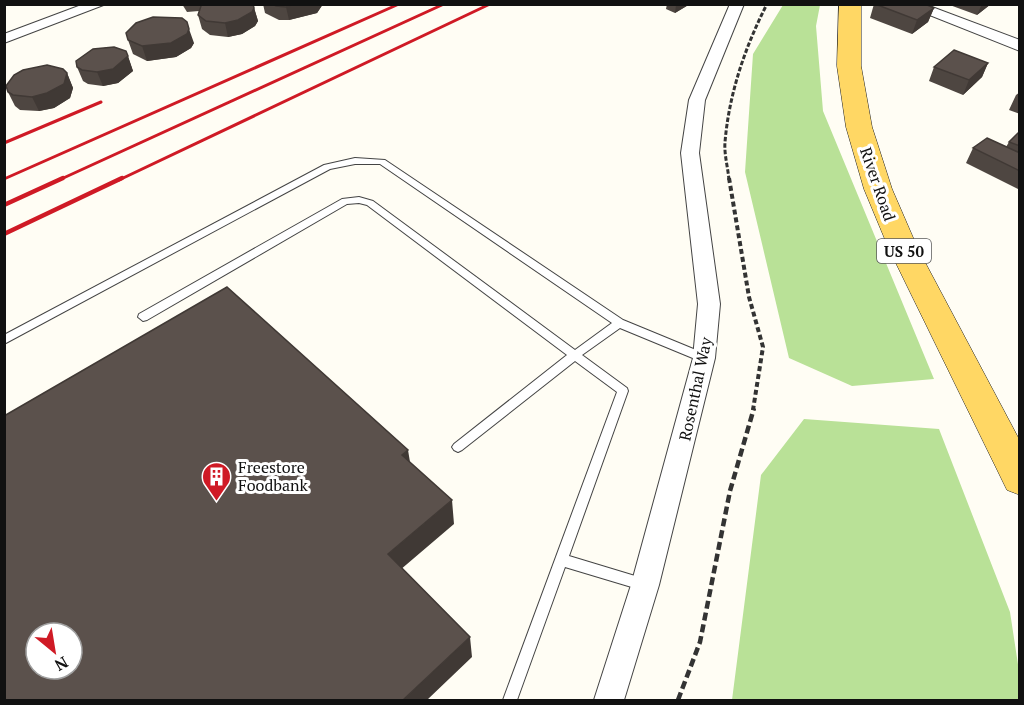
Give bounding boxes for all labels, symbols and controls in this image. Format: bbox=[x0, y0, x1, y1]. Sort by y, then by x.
street label: River Road bbox=[855, 144, 901, 224]
road number: US 50 bbox=[877, 239, 931, 263]
street label: Rosenthal Way bbox=[673, 334, 717, 443]
place label: Freestore Foodbank bbox=[238, 456, 309, 496]
building icon: Freestore Foodbank bbox=[201, 460, 233, 502]
north arrow bbox=[24, 621, 84, 681]
text: N bbox=[51, 651, 72, 677]

